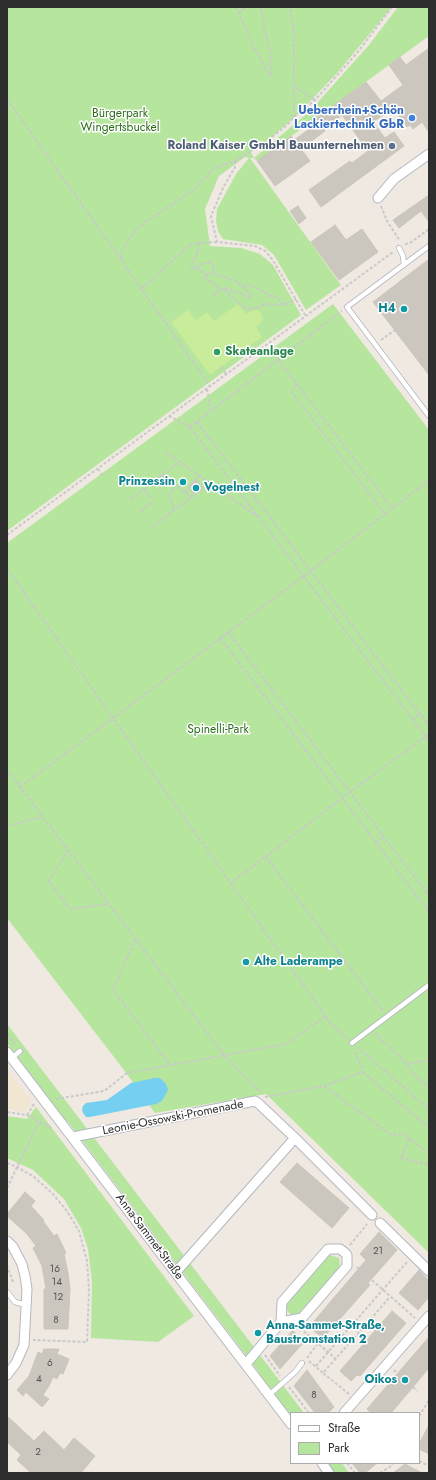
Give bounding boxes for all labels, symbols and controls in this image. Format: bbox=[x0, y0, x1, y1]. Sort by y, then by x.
place label: Ueberrhein+Schön Lackiertechnik GbR bbox=[294, 104, 404, 132]
park label: Bürgerpark Wingertsbuckel bbox=[80, 107, 160, 135]
marker: Ueberrhein+Schön Lackiertechnik GbR bbox=[407, 113, 417, 123]
place label: Roland Kaiser GmbH Bauunternehmen bbox=[167, 139, 384, 153]
marker: Roland Kaiser GmbH Bauunternehmen bbox=[387, 141, 397, 151]
place label: H4 bbox=[378, 302, 396, 316]
marker: H4 bbox=[399, 304, 409, 314]
place label: Skateanlage bbox=[225, 345, 294, 359]
marker: Skateanlage bbox=[212, 347, 222, 357]
place label: Prinzessin bbox=[119, 475, 175, 489]
marker: Prinzessin bbox=[178, 477, 188, 487]
place label: Vogelnest bbox=[204, 481, 259, 495]
marker: Vogelnest bbox=[191, 483, 201, 493]
park label: Spinelli-Park bbox=[187, 723, 249, 737]
place label: Alte Laderampe bbox=[254, 955, 343, 969]
marker: Alte Laderampe bbox=[241, 957, 251, 967]
street label: Leonie-Ossowski-Promenade bbox=[101, 1097, 245, 1139]
street label: Anna-Sammet-Straße bbox=[112, 1191, 186, 1283]
house number: 21 bbox=[373, 1246, 383, 1258]
house number: 16 bbox=[50, 1264, 60, 1276]
house number: 14 bbox=[52, 1277, 62, 1289]
house number: 12 bbox=[53, 1292, 63, 1304]
house number: 8 bbox=[53, 1315, 59, 1327]
place label: Anna-Sammet-Straße, Baustromstation 2 bbox=[266, 1319, 385, 1347]
marker: Anna-Sammet-Straße, Baustromstation 2 bbox=[253, 1328, 263, 1338]
house number: 6 bbox=[47, 1358, 53, 1370]
place label: Oikos bbox=[365, 1373, 397, 1387]
house number: 4 bbox=[36, 1374, 42, 1386]
marker: Oikos bbox=[400, 1375, 410, 1385]
house number: 8 bbox=[311, 1390, 317, 1402]
legend bbox=[290, 1412, 420, 1464]
text: Straße bbox=[328, 1419, 360, 1437]
text: Park bbox=[328, 1439, 349, 1457]
house number: 2 bbox=[35, 1447, 41, 1459]

